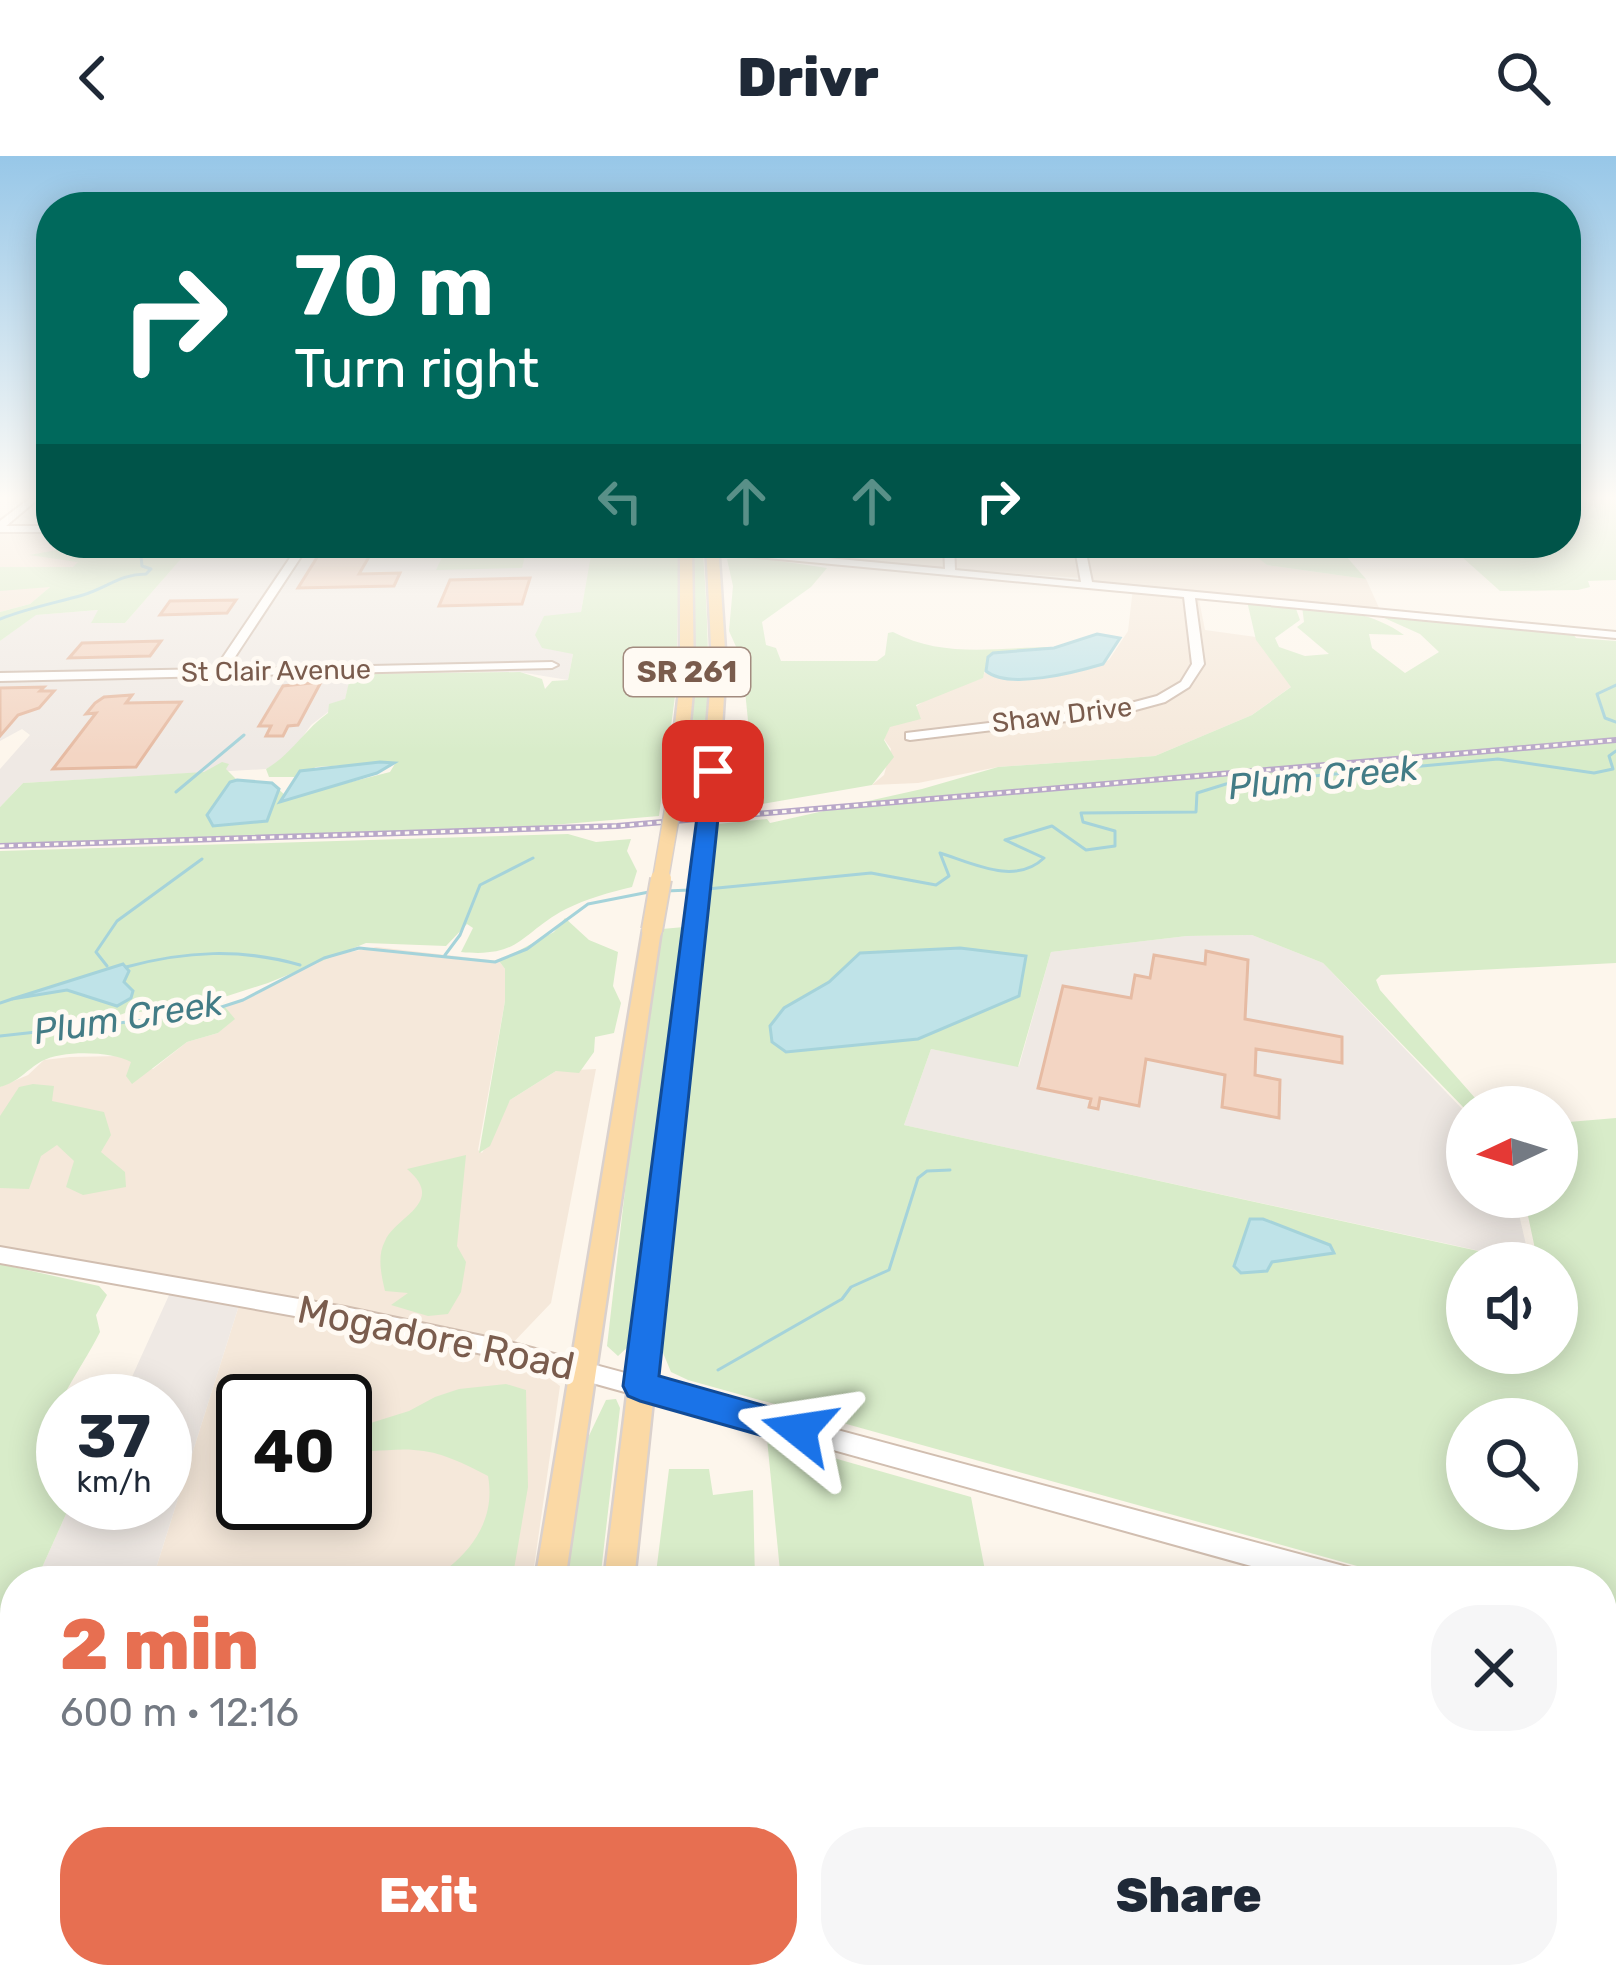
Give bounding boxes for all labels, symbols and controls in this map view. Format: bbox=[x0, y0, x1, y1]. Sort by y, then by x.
icon: back bbox=[60, 45, 126, 111]
icon: search bbox=[1490, 45, 1556, 111]
text: Drivr bbox=[737, 46, 879, 110]
text: 70 m bbox=[294, 236, 494, 336]
icon: right bbox=[96, 240, 252, 396]
text: Turn right bbox=[294, 337, 539, 401]
icon: left bbox=[587, 468, 653, 534]
icon: ahead bbox=[713, 468, 779, 534]
icon: ahead bbox=[839, 468, 905, 534]
icon: right bbox=[965, 468, 1031, 534]
road number: SR 261 bbox=[624, 648, 750, 696]
street label: St Clair Avenue bbox=[181, 653, 371, 689]
street label: Shaw Drive bbox=[990, 691, 1134, 739]
pin bbox=[662, 720, 764, 822]
icon: arrive bbox=[680, 738, 746, 804]
water label: Plum Creek bbox=[1226, 746, 1421, 808]
water label: Plum Creek bbox=[30, 981, 226, 1053]
north arrow bbox=[1446, 1086, 1578, 1218]
map controls bbox=[1446, 1086, 1578, 1530]
button: sound bbox=[1446, 1242, 1578, 1374]
street label: Mogadore Road bbox=[293, 1286, 579, 1390]
position arrow bbox=[736, 1367, 862, 1493]
speed limit sign: 40 bbox=[216, 1374, 372, 1530]
button: search bbox=[1446, 1398, 1578, 1530]
text: 37 bbox=[77, 1401, 151, 1472]
text: km/h bbox=[77, 1464, 151, 1500]
text: 2 min bbox=[60, 1602, 259, 1687]
button: close bbox=[1431, 1605, 1557, 1731]
text: 600 m · 12:16 bbox=[60, 1690, 299, 1736]
button: Exit bbox=[60, 1827, 797, 1965]
button: Share bbox=[821, 1827, 1557, 1965]

